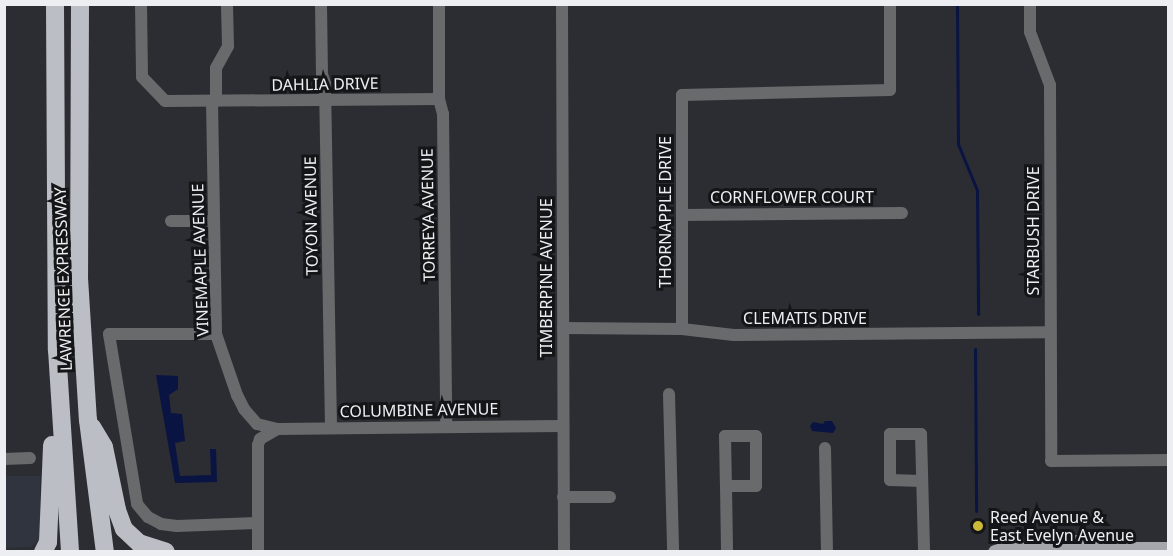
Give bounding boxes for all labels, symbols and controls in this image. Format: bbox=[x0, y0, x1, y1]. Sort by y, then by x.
street label: DAHLIA DRIVE bbox=[271, 73, 379, 95]
street label: THORNAPPLE DRIVE bbox=[655, 136, 675, 288]
street label: TORREYA AVENUE bbox=[417, 148, 439, 282]
street label: TOYON AVENUE bbox=[300, 156, 322, 276]
street label: STARBUSH DRIVE bbox=[1023, 166, 1043, 296]
street label: VINEMAPLE AVENUE bbox=[188, 183, 212, 337]
street label: LAWRENCE EXPRESSWAY bbox=[50, 187, 76, 371]
street label: CORNFLOWER COURT bbox=[710, 187, 874, 207]
street label: TIMBERPINE AVENUE bbox=[536, 198, 556, 358]
street label: CLEMATIS DRIVE bbox=[743, 308, 867, 328]
street label: COLUMBINE AVENUE bbox=[340, 399, 498, 421]
place label: Reed Avenue & East Evelyn Avenue bbox=[990, 507, 1134, 545]
marker: Reed Avenue & East Evelyn Avenue bbox=[971, 519, 985, 533]

